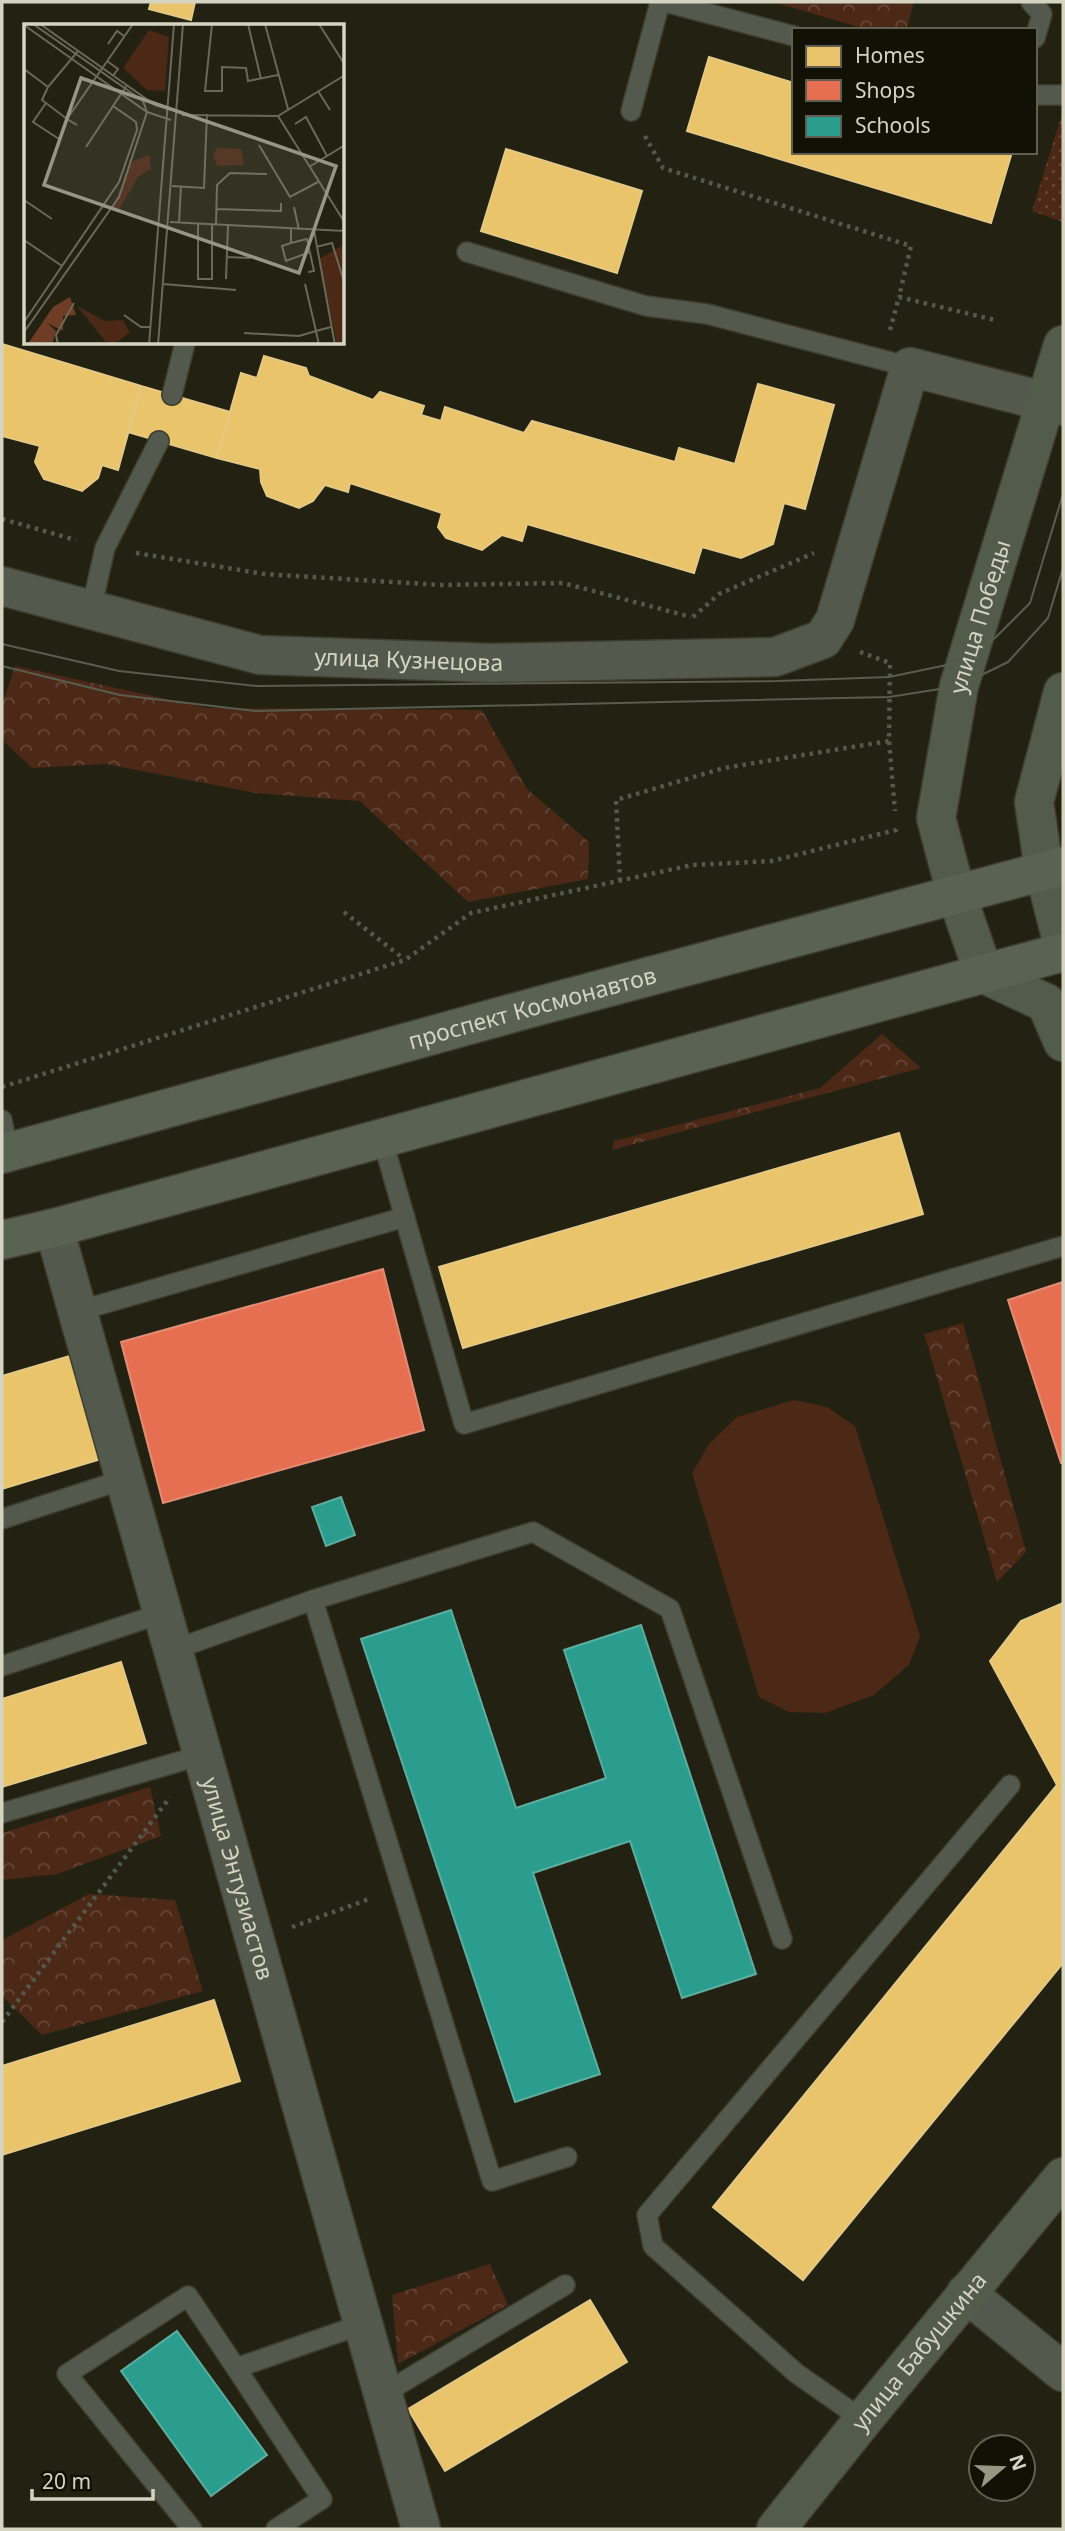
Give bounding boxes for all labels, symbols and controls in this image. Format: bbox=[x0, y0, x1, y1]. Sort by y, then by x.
inset map bbox=[24, 24, 345, 345]
legend bbox=[792, 28, 1037, 154]
text: Homes bbox=[855, 41, 925, 69]
text: Shops bbox=[855, 76, 915, 104]
text: Schools bbox=[855, 111, 930, 139]
street label: улица Победы bbox=[941, 536, 1018, 696]
street label: улица Кузнецова bbox=[314, 640, 503, 678]
street label: проспект Космонавтов bbox=[404, 958, 660, 1056]
street label: улица Энтузиастов bbox=[195, 1773, 282, 1983]
street label: улица Бабушкина bbox=[844, 2265, 993, 2437]
north arrow bbox=[967, 2433, 1037, 2503]
text: N bbox=[1003, 2451, 1033, 2474]
scale bar bbox=[32, 2458, 152, 2502]
text: 20 m bbox=[42, 2467, 91, 2495]

